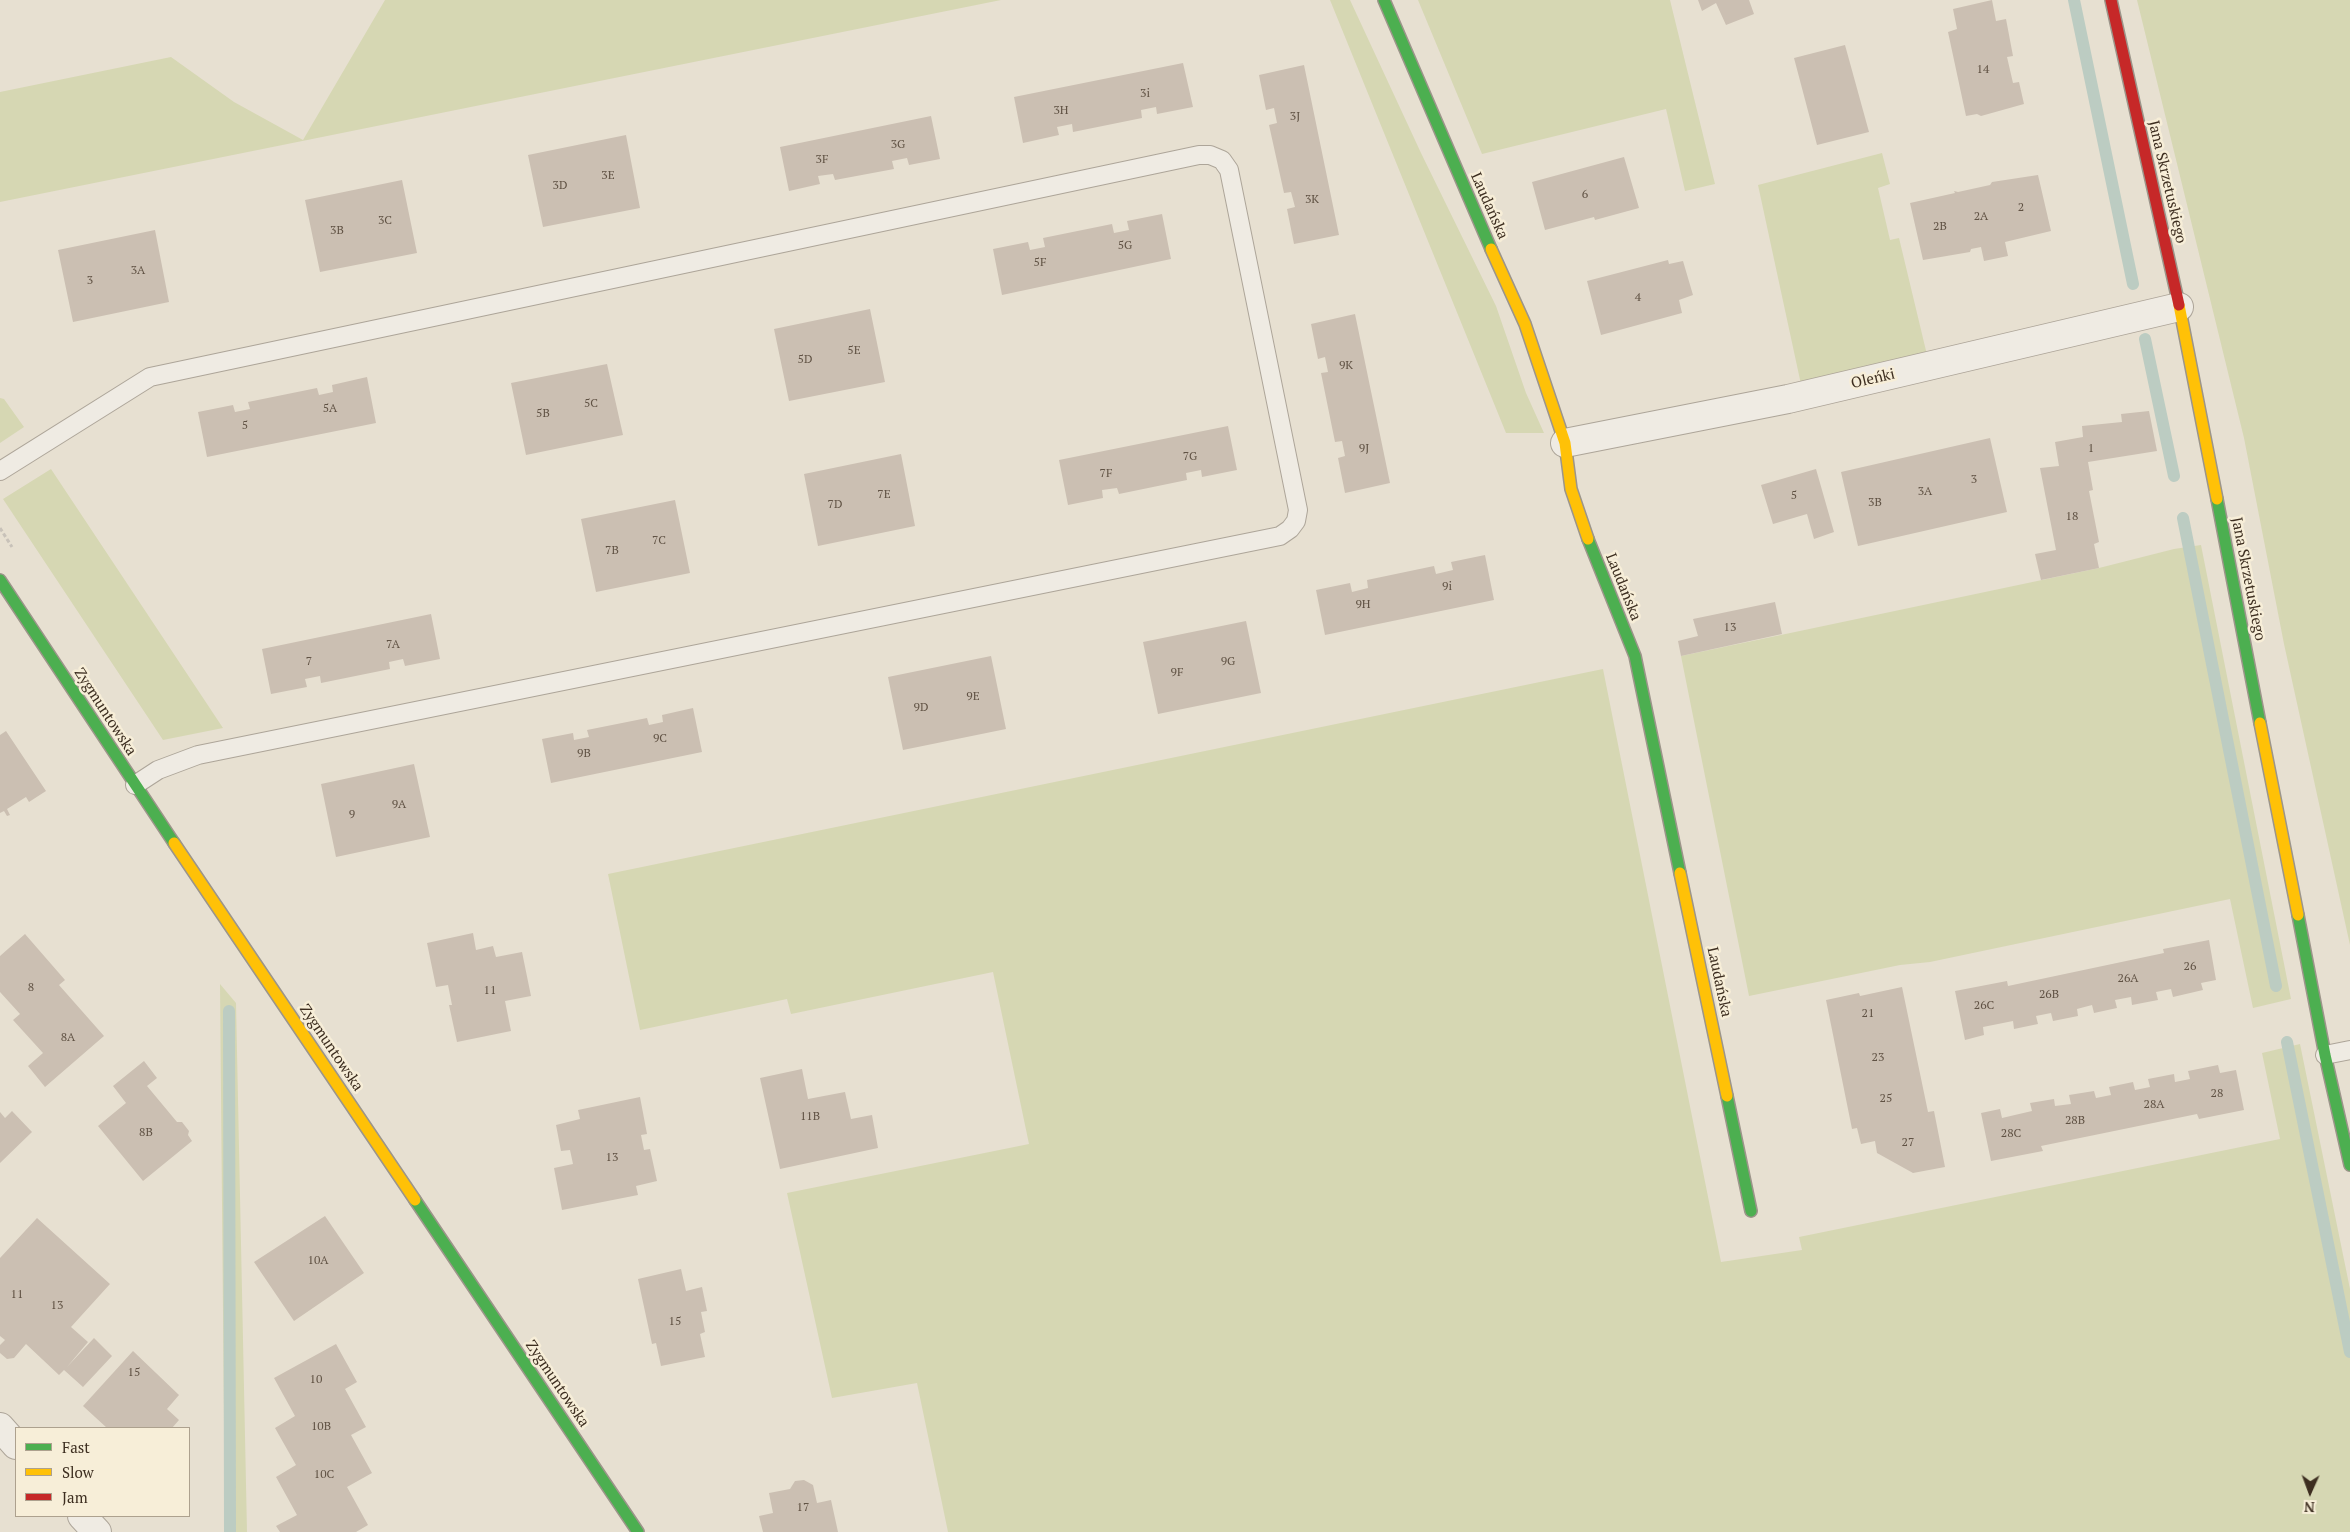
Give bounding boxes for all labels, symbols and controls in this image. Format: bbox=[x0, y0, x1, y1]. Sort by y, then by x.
house number: 14 bbox=[1977, 63, 1989, 77]
house number: 3i bbox=[1140, 87, 1150, 101]
house number: 3H bbox=[1053, 104, 1069, 118]
house number: 3J bbox=[1290, 110, 1300, 124]
street label: Jana Skrzetuskiego bbox=[2144, 119, 2190, 245]
house number: 3G bbox=[891, 138, 905, 152]
house number: 3F bbox=[816, 153, 828, 167]
house number: 3E bbox=[601, 169, 615, 183]
street label: Laudańska bbox=[1466, 170, 1512, 242]
house number: 3D bbox=[553, 179, 567, 193]
house number: 6 bbox=[1582, 188, 1588, 202]
house number: 3K bbox=[1305, 193, 1319, 207]
house number: 2 bbox=[2018, 201, 2024, 215]
house number: 2A bbox=[1974, 210, 1988, 224]
house number: 3C bbox=[378, 214, 392, 228]
house number: 2B bbox=[1933, 220, 1947, 234]
house number: 3B bbox=[330, 224, 344, 238]
house number: 5G bbox=[1118, 239, 1132, 253]
house number: 5F bbox=[1034, 256, 1046, 270]
house number: 3A bbox=[131, 264, 145, 278]
house number: 3 bbox=[87, 274, 93, 288]
house number: 4 bbox=[1635, 291, 1641, 305]
house number: 5E bbox=[847, 344, 861, 358]
house number: 5D bbox=[798, 353, 812, 367]
house number: 9K bbox=[1339, 359, 1353, 373]
street label: Oleńki bbox=[1849, 365, 1897, 393]
house number: 5C bbox=[584, 397, 598, 411]
house number: 5A bbox=[323, 402, 337, 416]
house number: 5B bbox=[536, 407, 550, 421]
house number: 5 bbox=[242, 419, 248, 433]
house number: 9J bbox=[1359, 442, 1369, 456]
house number: 1 bbox=[2088, 442, 2094, 456]
house number: 7G bbox=[1183, 450, 1197, 464]
house number: 7F bbox=[1100, 467, 1112, 481]
house number: 3 bbox=[1971, 473, 1977, 487]
house number: 3A bbox=[1918, 485, 1932, 499]
house number: 7E bbox=[877, 488, 891, 502]
house number: 5 bbox=[1791, 489, 1797, 503]
house number: 3B bbox=[1868, 496, 1882, 510]
house number: 7D bbox=[828, 498, 842, 512]
house number: 18 bbox=[2066, 510, 2078, 524]
street label: Jana Skrzetuskiego bbox=[2227, 516, 2269, 642]
house number: 7C bbox=[652, 534, 666, 548]
house number: 7B bbox=[605, 544, 619, 558]
street label: Laudańska bbox=[1601, 551, 1645, 623]
house number: 9i bbox=[1442, 580, 1452, 594]
house number: 9H bbox=[1355, 598, 1371, 612]
house number: 13 bbox=[1724, 621, 1736, 635]
house number: 7A bbox=[386, 638, 400, 652]
house number: 7 bbox=[306, 655, 312, 669]
house number: 9G bbox=[1221, 655, 1235, 669]
street label: Zygmuntowska bbox=[70, 665, 140, 759]
house number: 9F bbox=[1171, 666, 1183, 680]
house number: 9E bbox=[966, 690, 980, 704]
house number: 9D bbox=[914, 701, 928, 715]
house number: 9C bbox=[653, 732, 667, 746]
house number: 9B bbox=[577, 747, 591, 761]
house number: 9A bbox=[392, 798, 406, 812]
house number: 9 bbox=[349, 808, 355, 822]
street label: Laudańska bbox=[1703, 945, 1735, 1019]
house number: 26 bbox=[2184, 960, 2196, 974]
house number: 26A bbox=[2118, 972, 2138, 986]
house number: 8 bbox=[28, 981, 34, 995]
house number: 11 bbox=[484, 984, 496, 998]
house number: 26B bbox=[2039, 988, 2059, 1002]
house number: 26C bbox=[1974, 999, 1994, 1013]
street label: Zygmuntowska bbox=[295, 1001, 367, 1095]
house number: 21 bbox=[1862, 1007, 1874, 1021]
house number: 8A bbox=[61, 1031, 75, 1045]
house number: 23 bbox=[1872, 1051, 1884, 1065]
house number: 28 bbox=[2211, 1087, 2223, 1101]
house number: 25 bbox=[1880, 1092, 1892, 1106]
house number: 28A bbox=[2144, 1098, 2164, 1112]
house number: 11B bbox=[800, 1110, 820, 1124]
house number: 28B bbox=[2065, 1114, 2085, 1128]
house number: 8B bbox=[139, 1126, 153, 1140]
house number: 28C bbox=[2001, 1127, 2021, 1141]
house number: 27 bbox=[1902, 1136, 1914, 1150]
house number: 13 bbox=[606, 1151, 618, 1165]
house number: 10A bbox=[308, 1254, 328, 1268]
house number: 11 bbox=[11, 1288, 23, 1302]
house number: 13 bbox=[51, 1299, 63, 1313]
house number: 15 bbox=[669, 1315, 681, 1329]
street label: Zygmuntowska bbox=[521, 1337, 593, 1431]
house number: 15 bbox=[128, 1366, 140, 1380]
house number: 10 bbox=[310, 1373, 322, 1387]
house number: 10B bbox=[311, 1420, 331, 1434]
legend bbox=[15, 1427, 190, 1517]
text: Fast bbox=[62, 1437, 90, 1457]
text: Slow bbox=[62, 1462, 94, 1482]
north arrow bbox=[2285, 1467, 2335, 1517]
house number: 10C bbox=[314, 1468, 334, 1482]
text: Jam bbox=[62, 1487, 88, 1507]
text: N bbox=[2304, 1498, 2315, 1517]
house number: 17 bbox=[797, 1501, 809, 1515]

